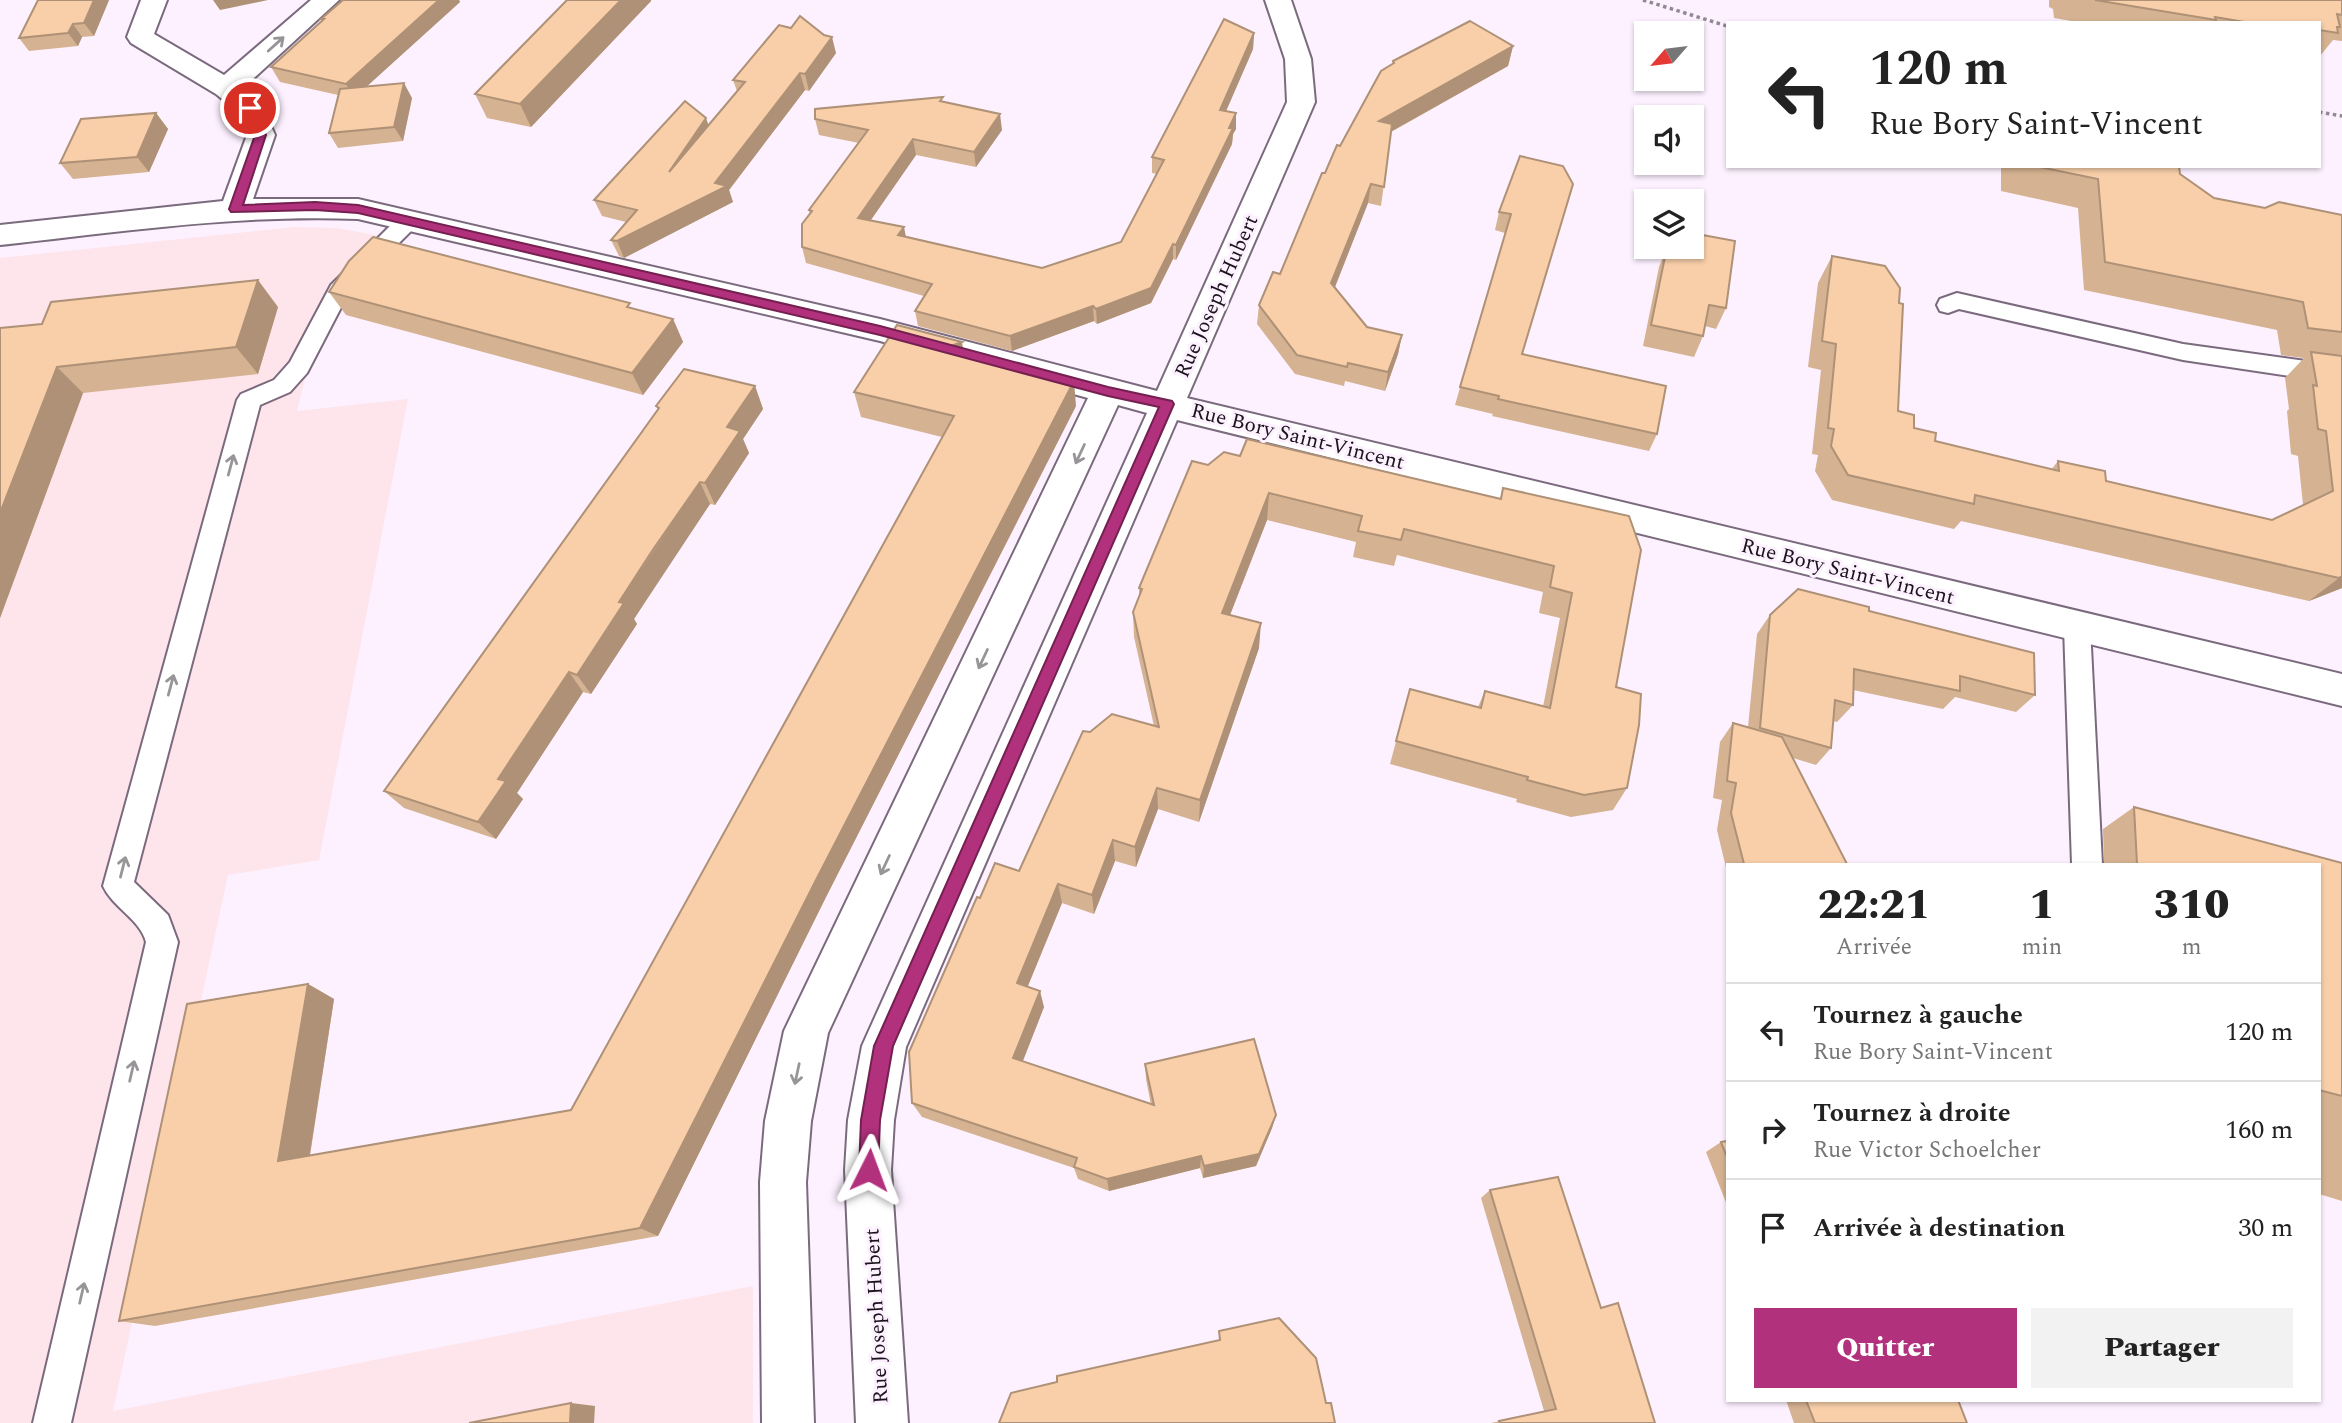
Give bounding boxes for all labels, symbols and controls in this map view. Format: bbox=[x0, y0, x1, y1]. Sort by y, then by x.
north arrow bbox=[1634, 21, 1704, 91]
map controls bbox=[1634, 21, 1704, 259]
text: 120 m bbox=[1869, 32, 2008, 107]
one-way arrow bbox=[267, 36, 285, 52]
icon: left bbox=[1754, 49, 1845, 140]
pin bbox=[220, 78, 280, 138]
icon: arrive bbox=[231, 89, 269, 127]
text: Rue Bory Saint-Vincent bbox=[1869, 100, 2203, 149]
button: sound bbox=[1634, 105, 1704, 175]
button: layers bbox=[1634, 189, 1704, 259]
street label: Rue Joseph Hubert bbox=[1167, 210, 1267, 383]
street label: Rue Bory Saint-Vincent bbox=[1188, 395, 1408, 479]
one-way arrow bbox=[1073, 443, 1086, 464]
one-way arrow bbox=[225, 455, 238, 477]
street label: Rue Bory Saint-Vincent bbox=[1738, 530, 1958, 614]
one-way arrow bbox=[976, 648, 989, 669]
one-way arrow bbox=[165, 674, 178, 696]
one-way arrow bbox=[878, 854, 892, 875]
one-way arrow bbox=[117, 856, 130, 879]
text: 22:21 bbox=[1818, 874, 1930, 937]
text: 1 bbox=[2029, 874, 2055, 937]
text: 310 bbox=[2154, 874, 2229, 937]
text: Arrivée bbox=[1836, 930, 1912, 965]
text: min bbox=[2022, 930, 2062, 965]
text: m bbox=[2182, 930, 2201, 965]
text: Tournez à gauche bbox=[1813, 995, 2023, 1035]
text: 120 m bbox=[2225, 1012, 2293, 1052]
icon: left bbox=[1754, 1013, 1792, 1051]
text: Rue Bory Saint-Vincent bbox=[1813, 1035, 2053, 1070]
one-way arrow bbox=[126, 1060, 140, 1083]
one-way arrow bbox=[790, 1062, 804, 1085]
text: Tournez à droite bbox=[1813, 1093, 2011, 1133]
text: 160 m bbox=[2225, 1110, 2293, 1150]
icon: right bbox=[1754, 1111, 1792, 1149]
position arrow bbox=[832, 1133, 906, 1207]
text: Rue Victor Schoelcher bbox=[1813, 1133, 2041, 1168]
text: Arrivée à destination bbox=[1813, 1208, 2065, 1248]
text: 30 m bbox=[2238, 1208, 2293, 1248]
icon: arrive bbox=[1754, 1209, 1792, 1247]
street label: Rue Joseph Hubert bbox=[856, 1228, 898, 1404]
one-way arrow bbox=[76, 1282, 90, 1305]
button: Quitter bbox=[1754, 1308, 2017, 1388]
button: Partager bbox=[2031, 1308, 2293, 1388]

